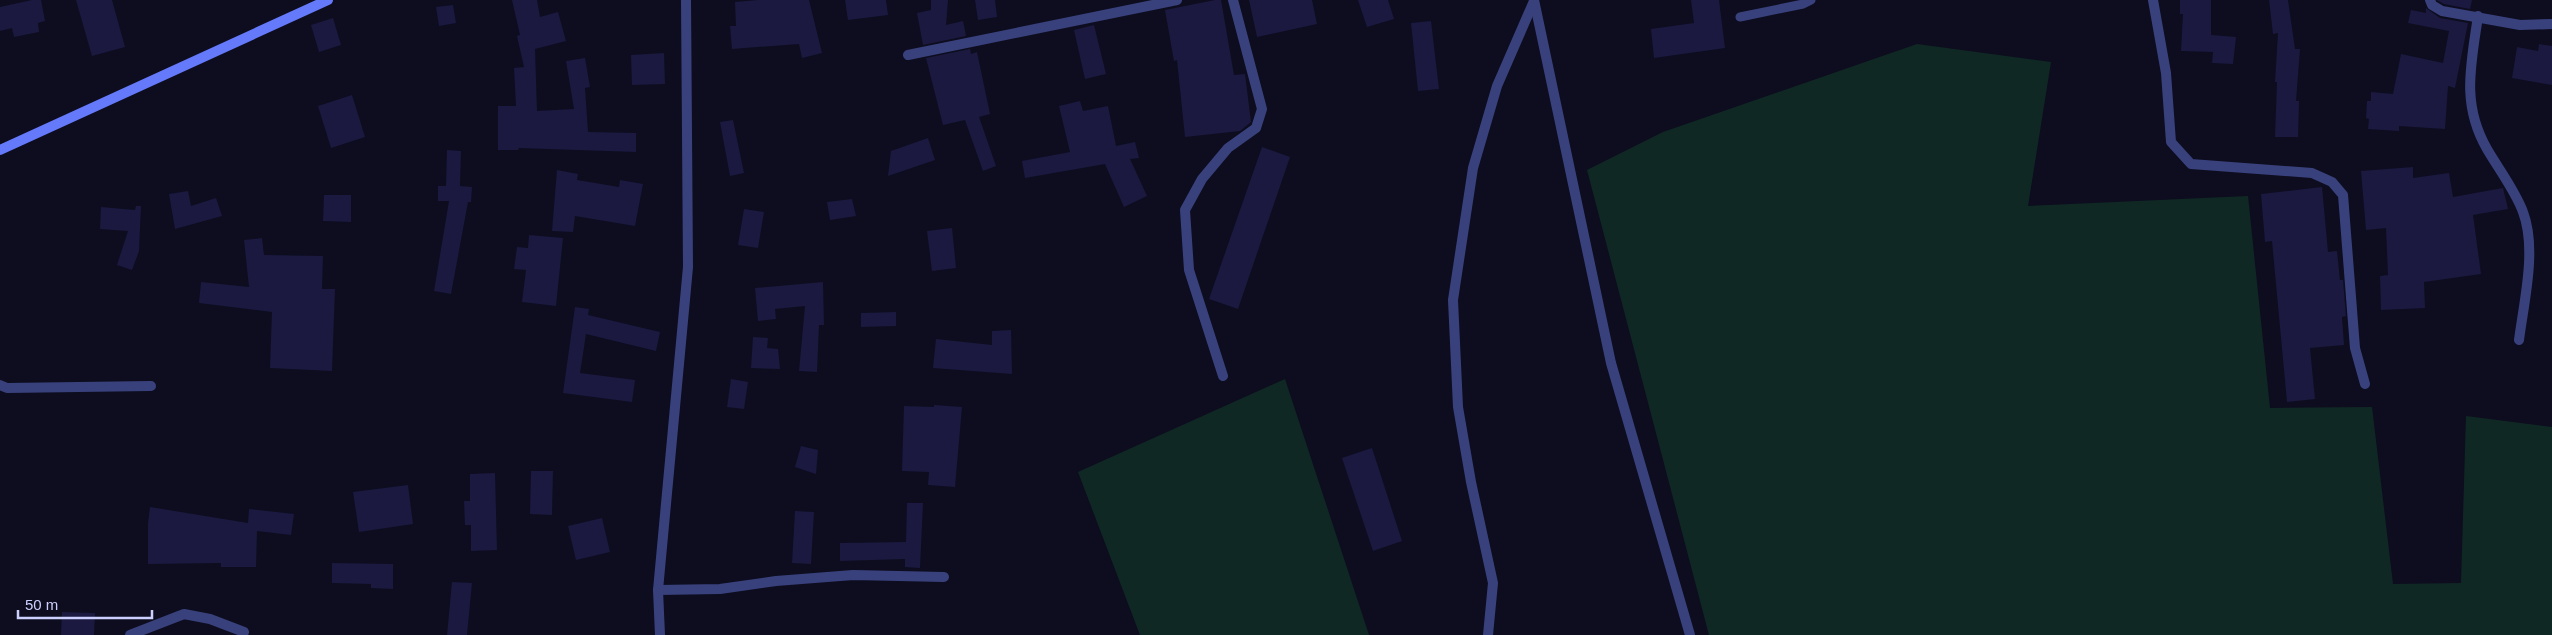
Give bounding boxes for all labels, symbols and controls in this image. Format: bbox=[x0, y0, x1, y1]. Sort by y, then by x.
scale bar bbox=[18, 588, 151, 620]
text: 50 m bbox=[25, 596, 58, 613]

